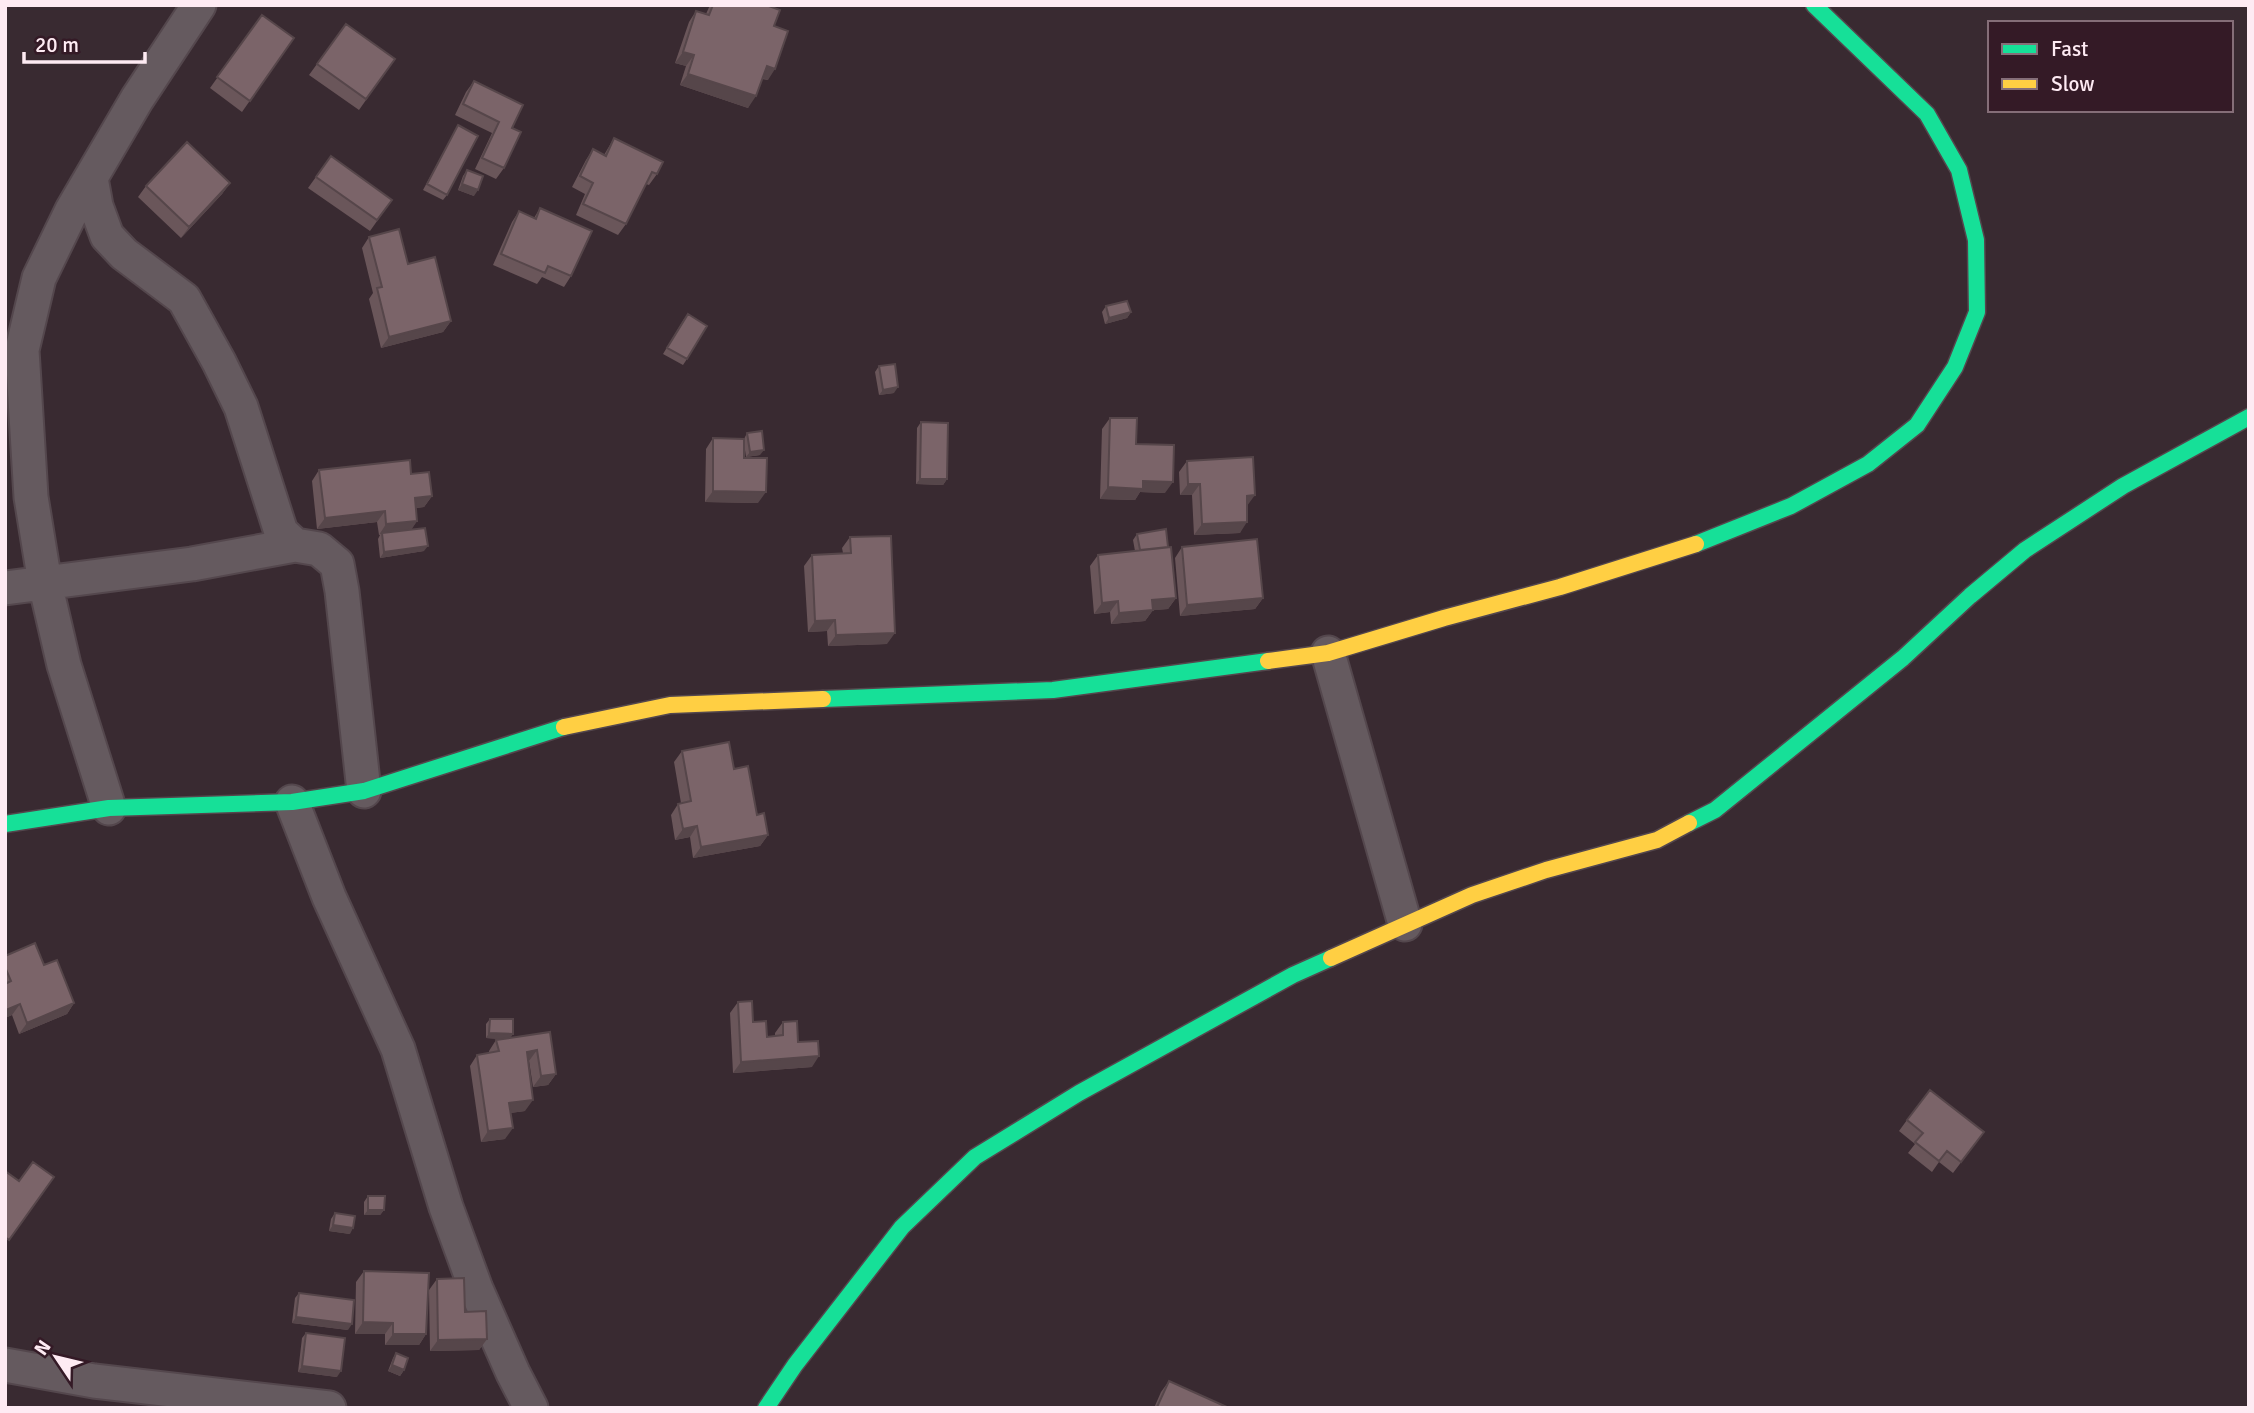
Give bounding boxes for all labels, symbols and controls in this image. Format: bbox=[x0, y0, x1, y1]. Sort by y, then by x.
scale bar bbox=[24, 21, 145, 65]
legend bbox=[1988, 21, 2233, 112]
text: 20 m bbox=[35, 32, 79, 58]
text: Fast bbox=[2051, 36, 2088, 62]
text: Slow bbox=[2051, 71, 2095, 97]
north arrow bbox=[21, 1322, 91, 1392]
text: N bbox=[29, 1336, 57, 1360]

